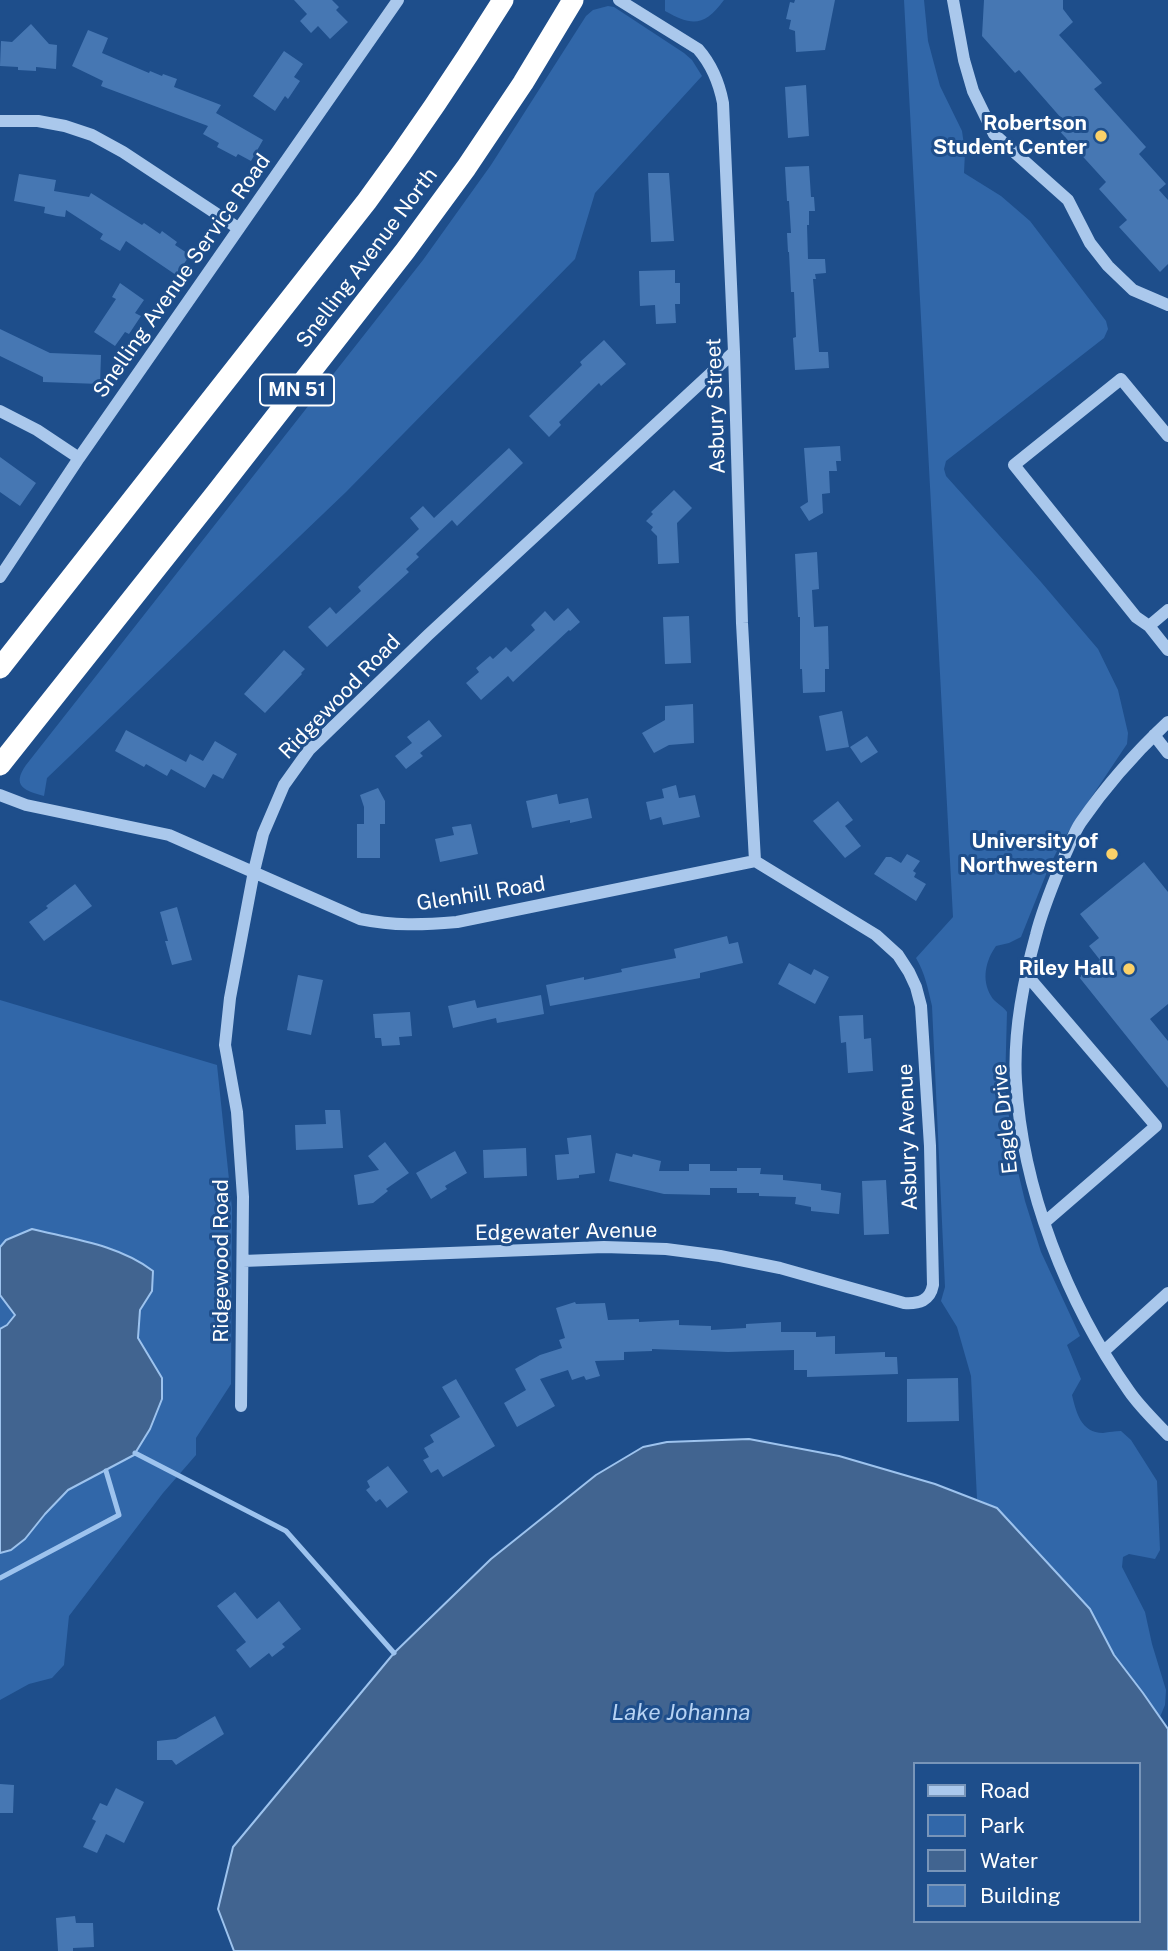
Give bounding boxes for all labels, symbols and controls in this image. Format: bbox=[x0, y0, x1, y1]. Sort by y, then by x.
place label: Robertson Student Center bbox=[933, 111, 1087, 161]
marker: Robertson Student Center bbox=[1093, 128, 1109, 144]
street label: Snelling Avenue Service Road bbox=[88, 149, 276, 403]
street label: Snelling Avenue North bbox=[291, 163, 443, 353]
street label: Asbury Street bbox=[701, 337, 731, 475]
road number: MN 51 bbox=[260, 374, 334, 406]
street label: Ridgewood Road bbox=[274, 629, 406, 765]
place label: University of Northwestern bbox=[959, 829, 1098, 879]
marker: University of Northwestern bbox=[1104, 846, 1120, 862]
street label: Glenhill Road bbox=[415, 871, 547, 917]
place label: Riley Hall bbox=[1019, 956, 1115, 982]
marker: Riley Hall bbox=[1121, 961, 1137, 977]
street label: Asbury Avenue bbox=[893, 1063, 923, 1211]
street label: Eagle Drive bbox=[987, 1063, 1023, 1175]
street label: Ridgewood Road bbox=[209, 1179, 235, 1343]
street label: Edgewater Avenue bbox=[475, 1218, 657, 1246]
water label: Lake Johanna bbox=[612, 1699, 750, 1727]
legend bbox=[912, 1762, 1140, 1923]
text: Road bbox=[980, 1778, 1030, 1803]
text: Park bbox=[980, 1813, 1025, 1838]
text: Water bbox=[980, 1848, 1038, 1873]
text: Building bbox=[980, 1883, 1061, 1908]

